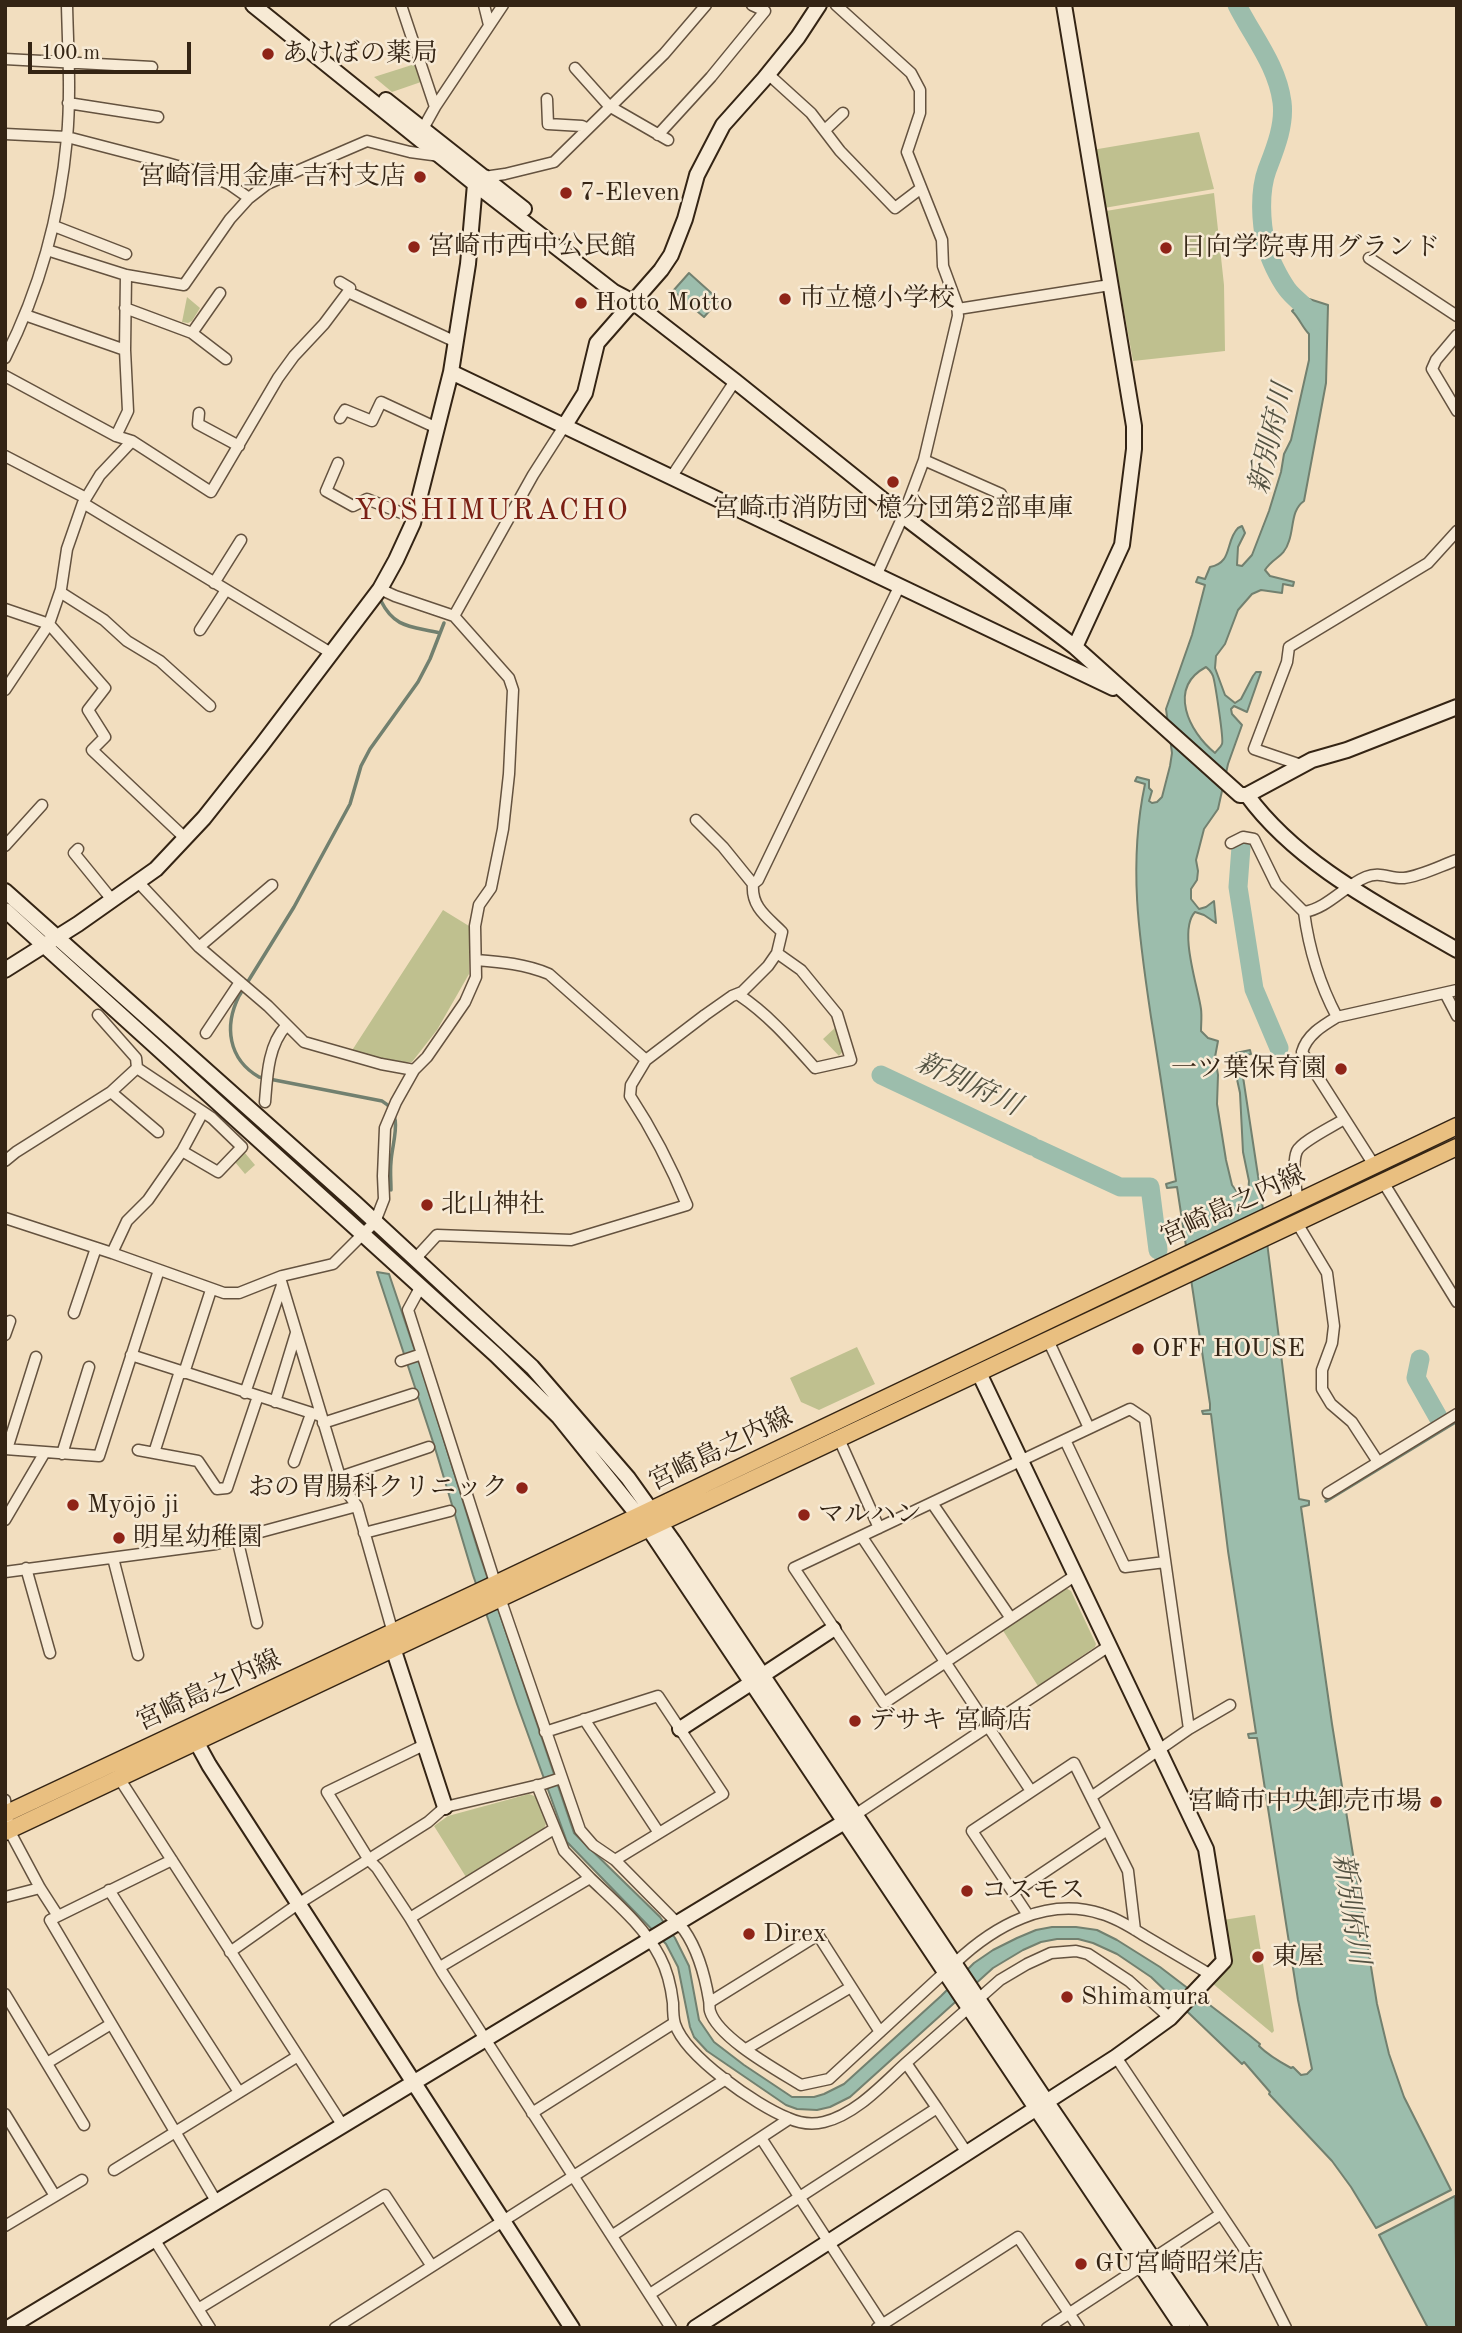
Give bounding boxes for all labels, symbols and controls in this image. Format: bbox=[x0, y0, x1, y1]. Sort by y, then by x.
scale bar bbox=[32, 28, 194, 72]
place label: あけぼの薬局 bbox=[282, 38, 438, 70]
text: 100 m bbox=[41, 43, 100, 64]
marker: あけぼの薬局 bbox=[260, 46, 276, 62]
place label: 宮崎信用金庫 吉村支店 bbox=[139, 161, 406, 193]
marker: 宮崎信用金庫 吉村支店 bbox=[412, 169, 428, 185]
place label: 7-Eleven bbox=[580, 177, 680, 209]
marker: 7-Eleven bbox=[558, 185, 574, 201]
place label: 宮崎市西中公民館 bbox=[428, 231, 636, 263]
place label: 日向学院専用グランド bbox=[1180, 232, 1440, 264]
marker: 宮崎市西中公民館 bbox=[406, 239, 422, 255]
marker: 日向学院専用グランド bbox=[1158, 240, 1174, 256]
place label: 市立檍小学校 bbox=[799, 283, 955, 315]
place label: Hotto Motto bbox=[595, 287, 733, 319]
marker: 市立檍小学校 bbox=[777, 291, 793, 307]
marker: Hotto Motto bbox=[573, 295, 589, 311]
water label: 新別府川 bbox=[1243, 381, 1301, 497]
marker: 宮崎市消防団 檍分団第2部車庫 bbox=[885, 474, 901, 490]
district label: YOSHIMURACHO bbox=[356, 493, 628, 529]
place label: 宮崎市消防団 檍分団第2部車庫 bbox=[713, 493, 1073, 525]
water label: 新別府川 bbox=[910, 1046, 1026, 1124]
place label: 一ツ葉保育園 bbox=[1171, 1053, 1327, 1085]
marker: 一ツ葉保育園 bbox=[1333, 1061, 1349, 1077]
street label: 宮崎島之内線 bbox=[1156, 1159, 1310, 1253]
place label: 北山神社 bbox=[441, 1189, 545, 1221]
marker: 北山神社 bbox=[419, 1197, 435, 1213]
place label: OFF HOUSE bbox=[1152, 1333, 1305, 1365]
marker: OFF HOUSE bbox=[1130, 1341, 1146, 1357]
street label: 宮崎島之内線 bbox=[644, 1402, 798, 1498]
place label: おの胃腸科クリニック bbox=[248, 1472, 508, 1504]
marker: おの胃腸科クリニック bbox=[514, 1480, 530, 1496]
place label: Myōjō ji bbox=[87, 1489, 179, 1521]
marker: Myōjō ji bbox=[65, 1497, 81, 1513]
place label: マルハン bbox=[818, 1499, 922, 1531]
marker: マルハン bbox=[796, 1507, 812, 1523]
place label: 明星幼稚園 bbox=[133, 1522, 263, 1554]
marker: 明星幼稚園 bbox=[111, 1530, 127, 1546]
street label: 宮崎島之内線 bbox=[132, 1644, 286, 1738]
place label: デサキ 宮崎店 bbox=[869, 1705, 1032, 1737]
marker: デサキ 宮崎店 bbox=[847, 1713, 863, 1729]
place label: 宮崎市中央卸売市場 bbox=[1188, 1786, 1422, 1818]
marker: 宮崎市中央卸売市場 bbox=[1428, 1794, 1444, 1810]
water label: 新別府川 bbox=[1325, 1851, 1375, 1967]
place label: コスモス bbox=[981, 1875, 1085, 1907]
marker: コスモス bbox=[959, 1883, 975, 1899]
place label: Direx bbox=[763, 1918, 826, 1950]
marker: Direx bbox=[741, 1926, 757, 1942]
place label: 東屋 bbox=[1272, 1941, 1324, 1973]
marker: 東屋 bbox=[1250, 1949, 1266, 1965]
place label: Shimamura bbox=[1081, 1981, 1210, 2013]
marker: Shimamura bbox=[1059, 1989, 1075, 2005]
place label: GU宮崎昭栄店 bbox=[1095, 2248, 1264, 2280]
marker: GU宮崎昭栄店 bbox=[1073, 2256, 1089, 2272]

